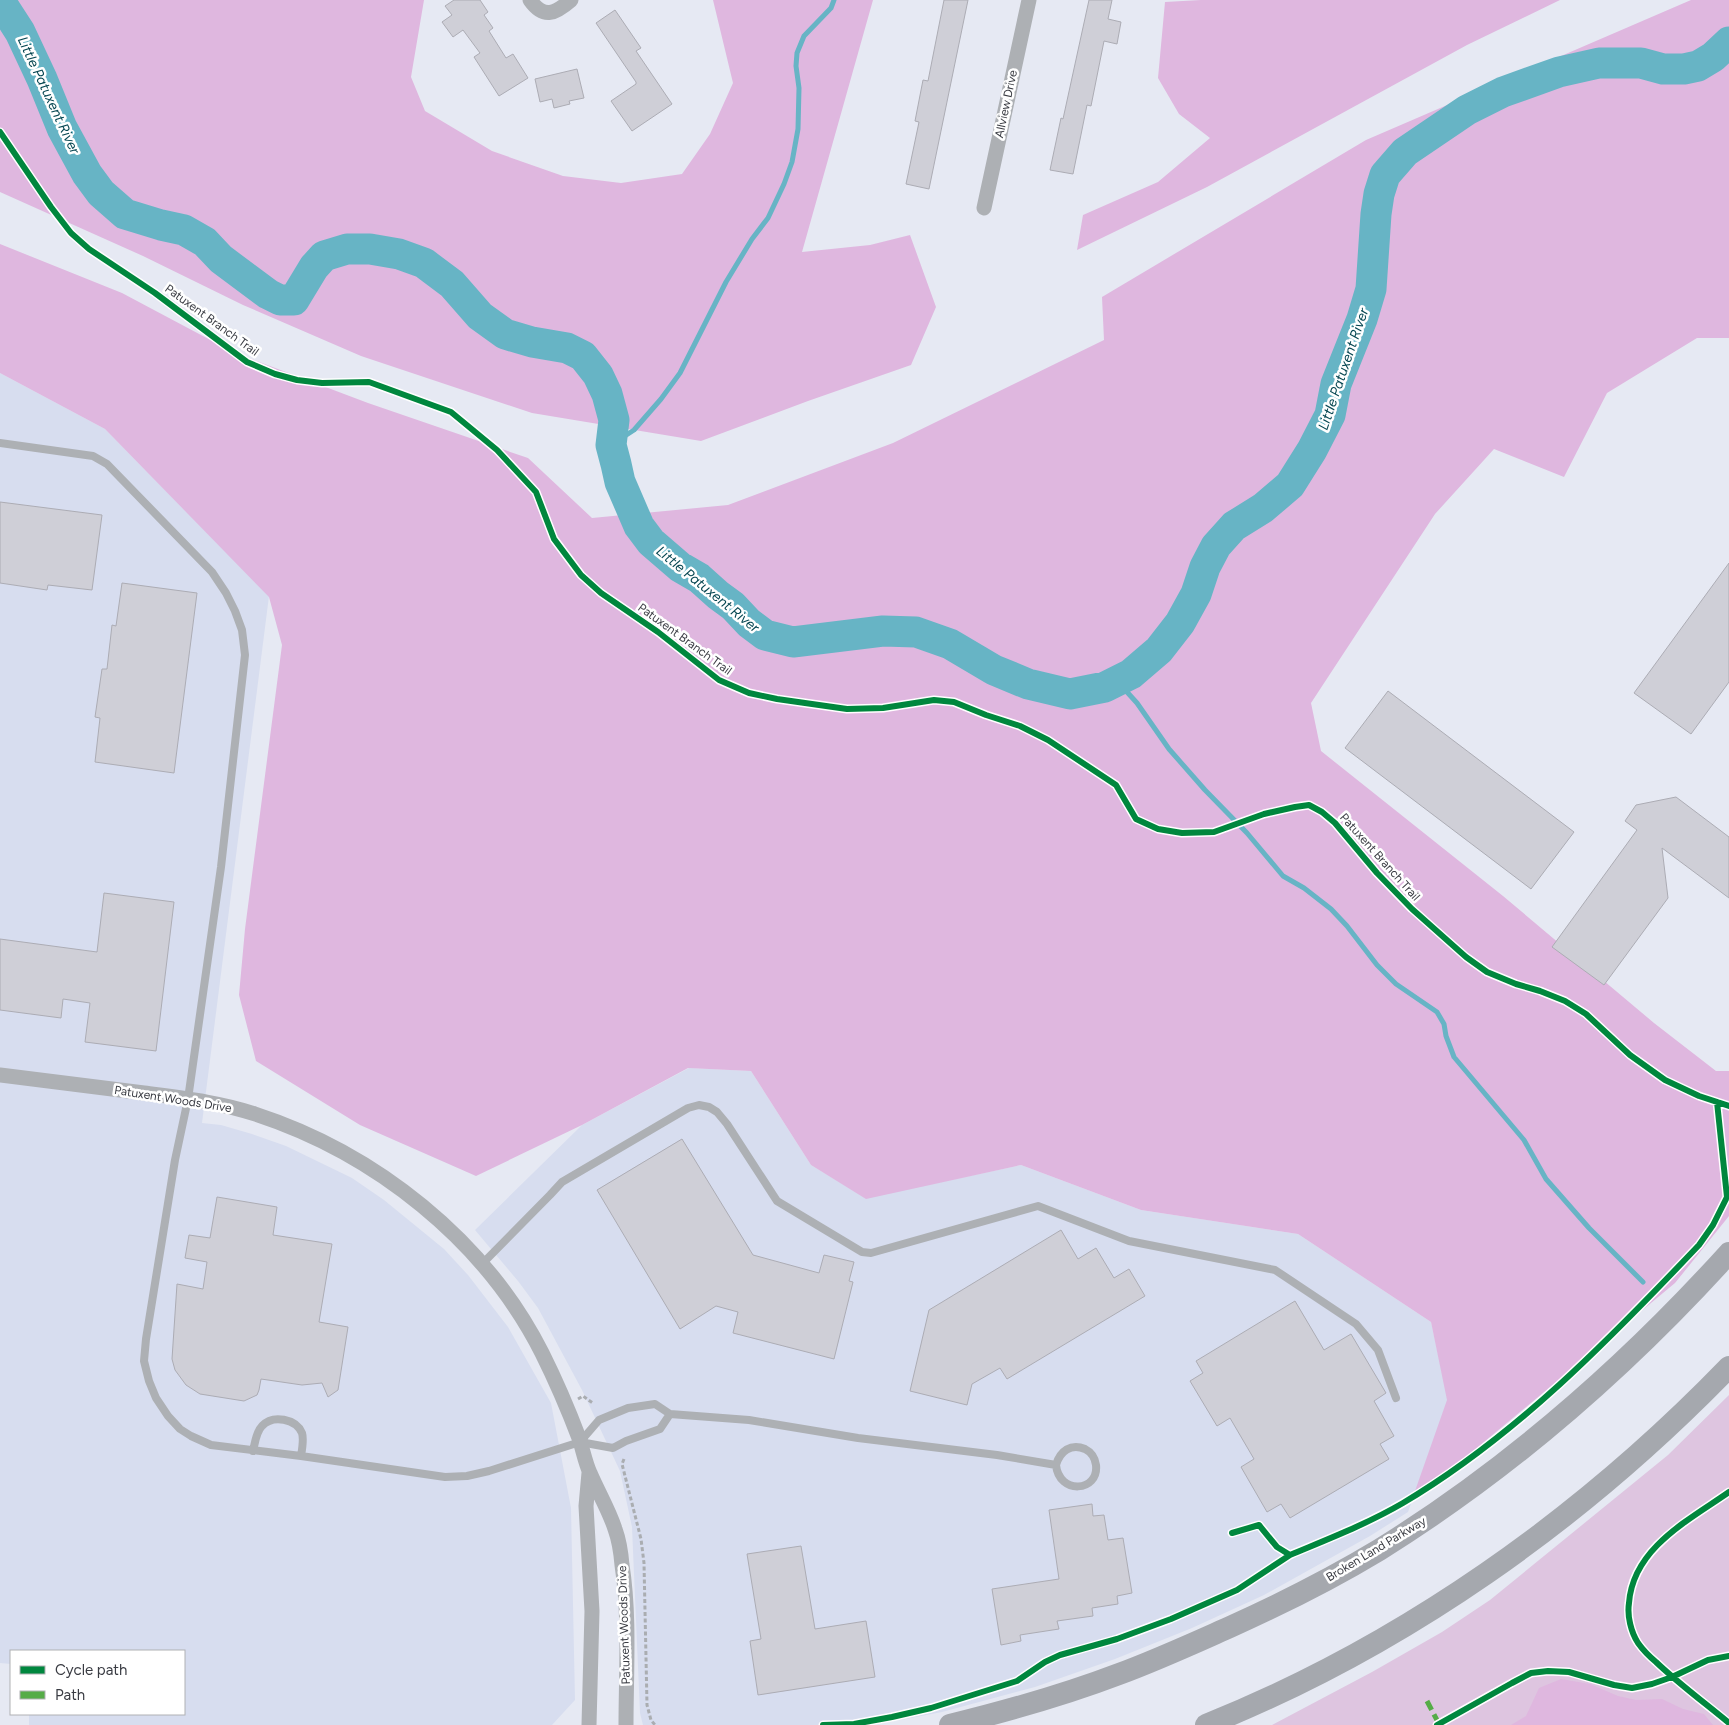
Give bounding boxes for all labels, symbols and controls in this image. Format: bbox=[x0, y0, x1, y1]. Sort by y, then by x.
water label: Little Patuxent River bbox=[14, 34, 84, 158]
street label: Allview Drive bbox=[992, 68, 1020, 139]
street label: Patuxent Branch Trail bbox=[162, 281, 262, 359]
water label: Little Patuxent River bbox=[1315, 305, 1373, 432]
water label: Little Patuxent River bbox=[653, 543, 764, 637]
street label: Patuxent Branch Trail bbox=[635, 600, 735, 678]
street label: Patuxent Branch Trail bbox=[1337, 810, 1423, 904]
street label: Patuxent Woods Drive bbox=[113, 1083, 233, 1115]
street label: Broken Land Parkway bbox=[1324, 1513, 1429, 1584]
street label: Patuxent Woods Drive bbox=[615, 1565, 633, 1685]
legend bbox=[10, 1650, 185, 1715]
text: Cycle path bbox=[55, 1661, 127, 1679]
text: Path bbox=[55, 1686, 85, 1704]

